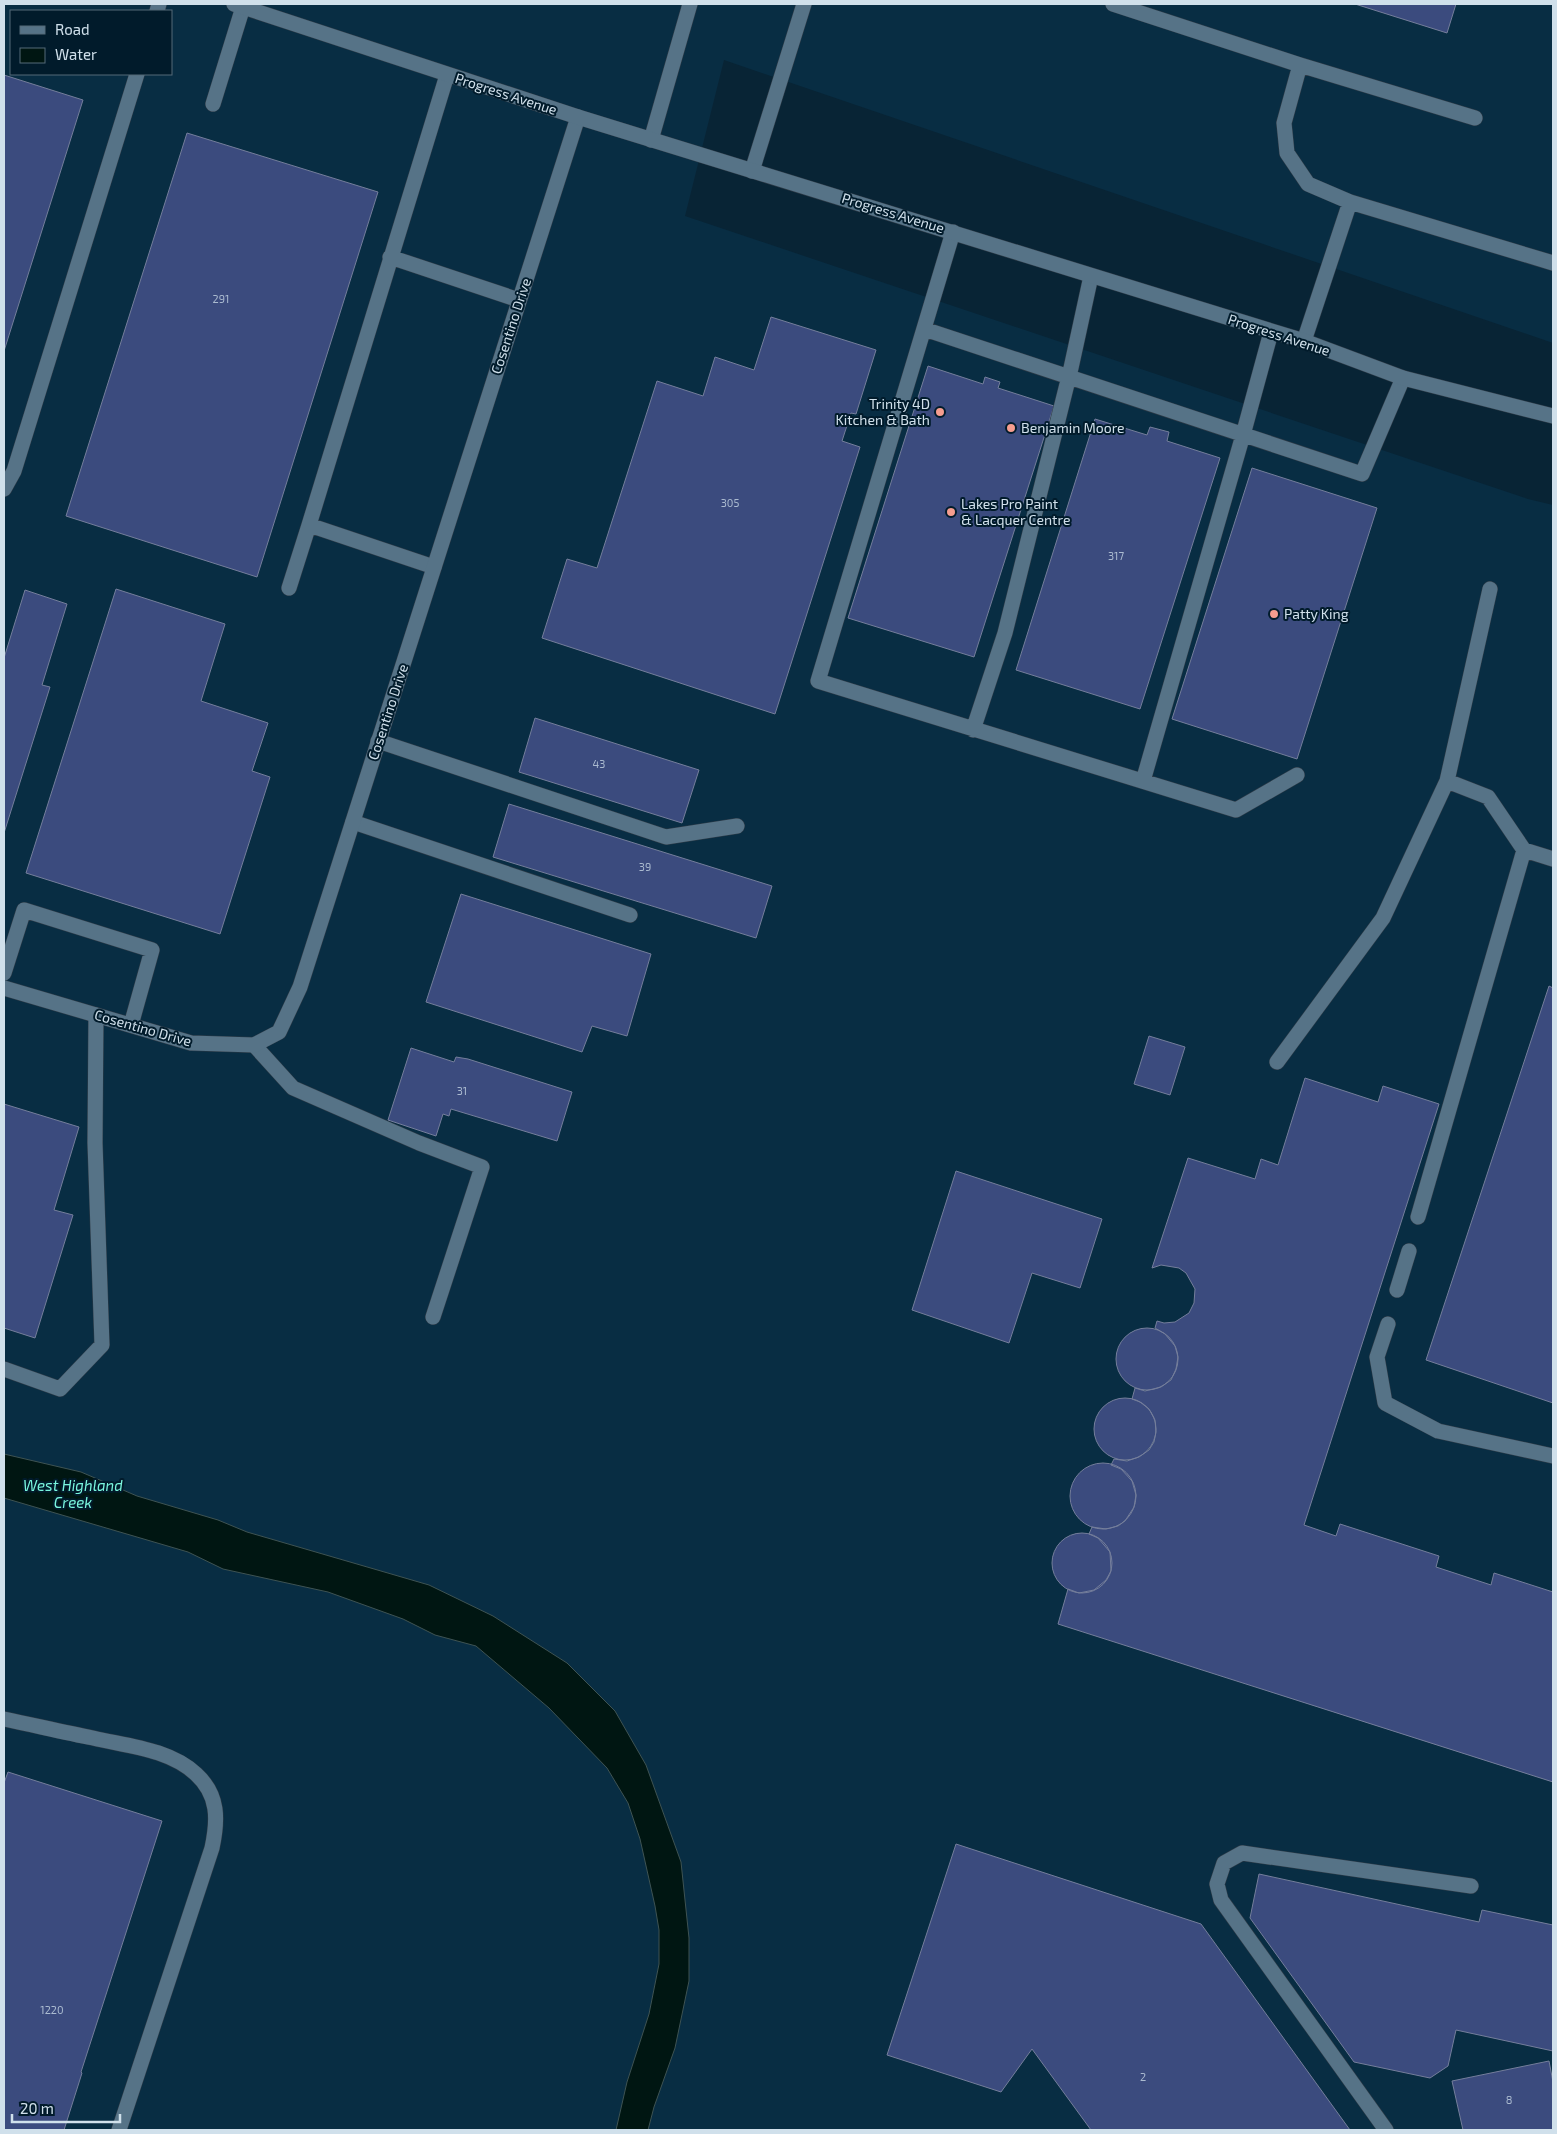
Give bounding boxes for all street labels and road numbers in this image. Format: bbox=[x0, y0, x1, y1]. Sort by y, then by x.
street label: Progress Avenue bbox=[453, 69, 559, 118]
street label: Progress Avenue bbox=[840, 189, 946, 236]
street label: Cosentino Drive bbox=[487, 276, 534, 376]
street label: Progress Avenue bbox=[1226, 310, 1332, 359]
street label: Cosentino Drive bbox=[364, 662, 411, 762]
street label: Cosentino Drive bbox=[93, 1006, 194, 1049]

